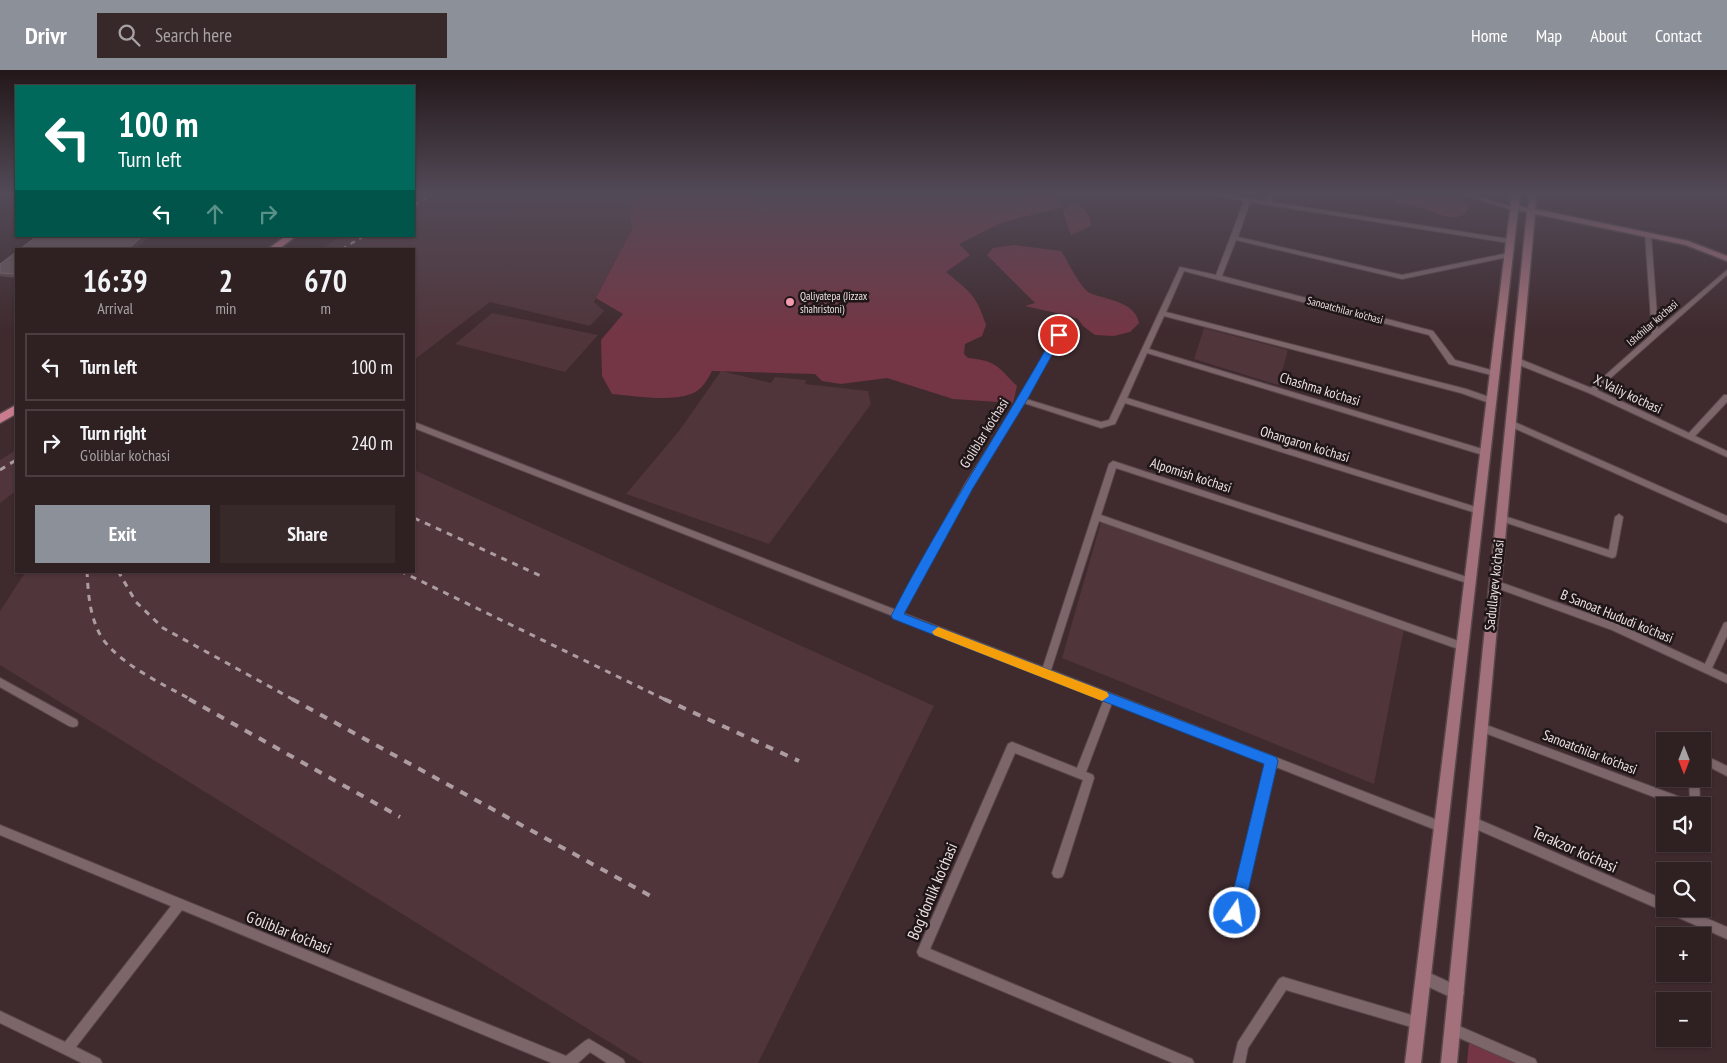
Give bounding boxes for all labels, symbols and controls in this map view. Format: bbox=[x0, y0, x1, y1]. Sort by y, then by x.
search box bbox=[97, 13, 447, 58]
text: Drivr bbox=[25, 20, 67, 51]
icon: search bbox=[115, 21, 143, 49]
text: Search here bbox=[155, 23, 232, 47]
text: Home bbox=[1471, 24, 1508, 47]
text: Map bbox=[1536, 24, 1562, 47]
text: About bbox=[1590, 24, 1627, 47]
text: Contact bbox=[1655, 24, 1702, 47]
text: 100 m bbox=[118, 101, 199, 147]
icon: left bbox=[35, 105, 100, 170]
text: Turn left bbox=[118, 145, 182, 173]
icon: left bbox=[148, 200, 176, 228]
icon: ahead bbox=[201, 200, 229, 228]
icon: right bbox=[254, 200, 282, 228]
text: 16:39 bbox=[83, 261, 148, 300]
text: 2 bbox=[219, 261, 233, 300]
text: 670 bbox=[304, 261, 347, 300]
place label: Qaliyatepa (Jizzax shahristoni) bbox=[800, 289, 868, 316]
street label: Sanoatchilar ko'chasi bbox=[1305, 293, 1385, 327]
marker: Qaliyatepa (Jizzax shahristoni) bbox=[784, 296, 796, 308]
street label: Ishchilar ko'chasi bbox=[1624, 297, 1680, 349]
text: Arrival bbox=[97, 298, 133, 318]
text: min bbox=[215, 298, 236, 318]
text: m bbox=[320, 298, 331, 318]
pin bbox=[1038, 314, 1080, 356]
icon: arrive bbox=[1045, 321, 1073, 349]
icon: left bbox=[37, 353, 65, 381]
text: Turn left bbox=[80, 355, 137, 379]
text: 100 m bbox=[351, 355, 393, 379]
street label: Chashma ko'chasi bbox=[1278, 368, 1362, 410]
street label: X. Valiy ko'chasi bbox=[1591, 370, 1665, 418]
street label: G'oliblar ko'chasi bbox=[955, 395, 1013, 471]
text: Turn right bbox=[80, 421, 146, 445]
street label: Ohangaron ko'chasi bbox=[1258, 422, 1352, 466]
icon: right bbox=[37, 429, 65, 457]
text: 240 m bbox=[351, 431, 393, 455]
text: G'oliblar ko'chasi bbox=[80, 445, 170, 465]
street label: Alpomish ko'chasi bbox=[1148, 453, 1234, 497]
button: Exit bbox=[35, 505, 210, 563]
button: Share bbox=[220, 505, 395, 563]
street label: Sadullayev ko'chasi bbox=[1480, 539, 1508, 631]
street label: B Sanoat Hududi ko'chasi bbox=[1558, 585, 1676, 647]
street label: Sanoatchilar ko'chasi bbox=[1540, 726, 1640, 778]
north arrow bbox=[1656, 732, 1711, 788]
map controls bbox=[1656, 732, 1711, 1047]
button: sound bbox=[1656, 797, 1711, 852]
street label: Terakzor ko'chasi bbox=[1529, 821, 1621, 877]
street label: Bog'donlik ko'chasi bbox=[903, 840, 961, 942]
button: search bbox=[1656, 862, 1711, 917]
position arrow bbox=[1208, 886, 1260, 938]
street label: G'oliblar ko'chasi bbox=[243, 906, 335, 958]
button: + bbox=[1656, 927, 1711, 982]
button: − bbox=[1656, 992, 1711, 1047]

